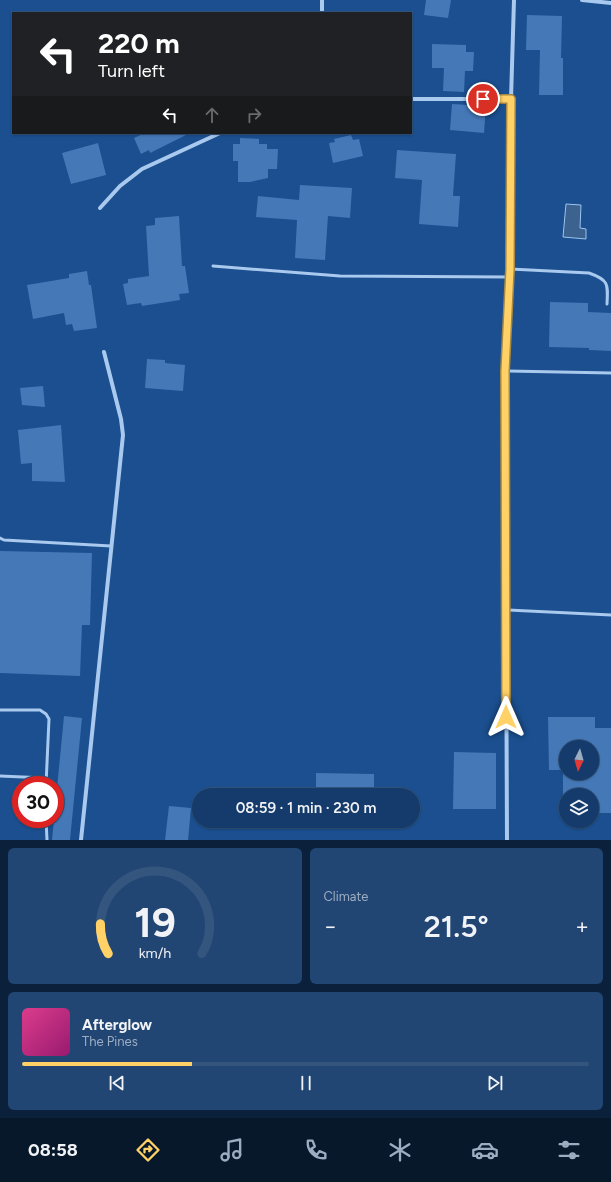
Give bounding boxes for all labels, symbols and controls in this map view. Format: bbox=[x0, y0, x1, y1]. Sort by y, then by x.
text: 220 m bbox=[98, 26, 180, 60]
icon: left bbox=[32, 28, 84, 80]
text: Turn left bbox=[98, 60, 165, 82]
pin bbox=[466, 82, 500, 116]
icon: arrive bbox=[472, 88, 494, 110]
icon: left bbox=[159, 104, 181, 126]
icon: ahead bbox=[201, 104, 223, 126]
icon: right bbox=[243, 104, 265, 126]
position arrow bbox=[485, 696, 527, 738]
north arrow bbox=[559, 740, 599, 780]
map controls bbox=[559, 740, 599, 828]
speed limit sign: 30 bbox=[12, 776, 64, 828]
button: layers bbox=[559, 788, 599, 828]
text: 08:59 · 1 min · 230 m bbox=[236, 799, 376, 817]
text: Climate bbox=[324, 889, 368, 904]
text: 19 bbox=[134, 897, 176, 947]
text: 21.5° bbox=[424, 908, 489, 945]
text: − bbox=[324, 913, 337, 940]
text: + bbox=[575, 913, 589, 940]
text: km/h bbox=[138, 944, 171, 962]
text: Afterglow bbox=[82, 1016, 152, 1034]
text: The Pines bbox=[82, 1034, 138, 1049]
icon: previous bbox=[106, 1072, 128, 1094]
icon: pause bbox=[295, 1072, 317, 1094]
icon: next bbox=[484, 1072, 506, 1094]
icon: directions bbox=[134, 1136, 162, 1164]
icon: music bbox=[218, 1136, 246, 1164]
icon: phone bbox=[302, 1136, 330, 1164]
icon: climate bbox=[386, 1136, 414, 1164]
icon: car bbox=[471, 1136, 499, 1164]
icon: filters bbox=[555, 1136, 583, 1164]
text: 08:58 bbox=[28, 1139, 78, 1161]

